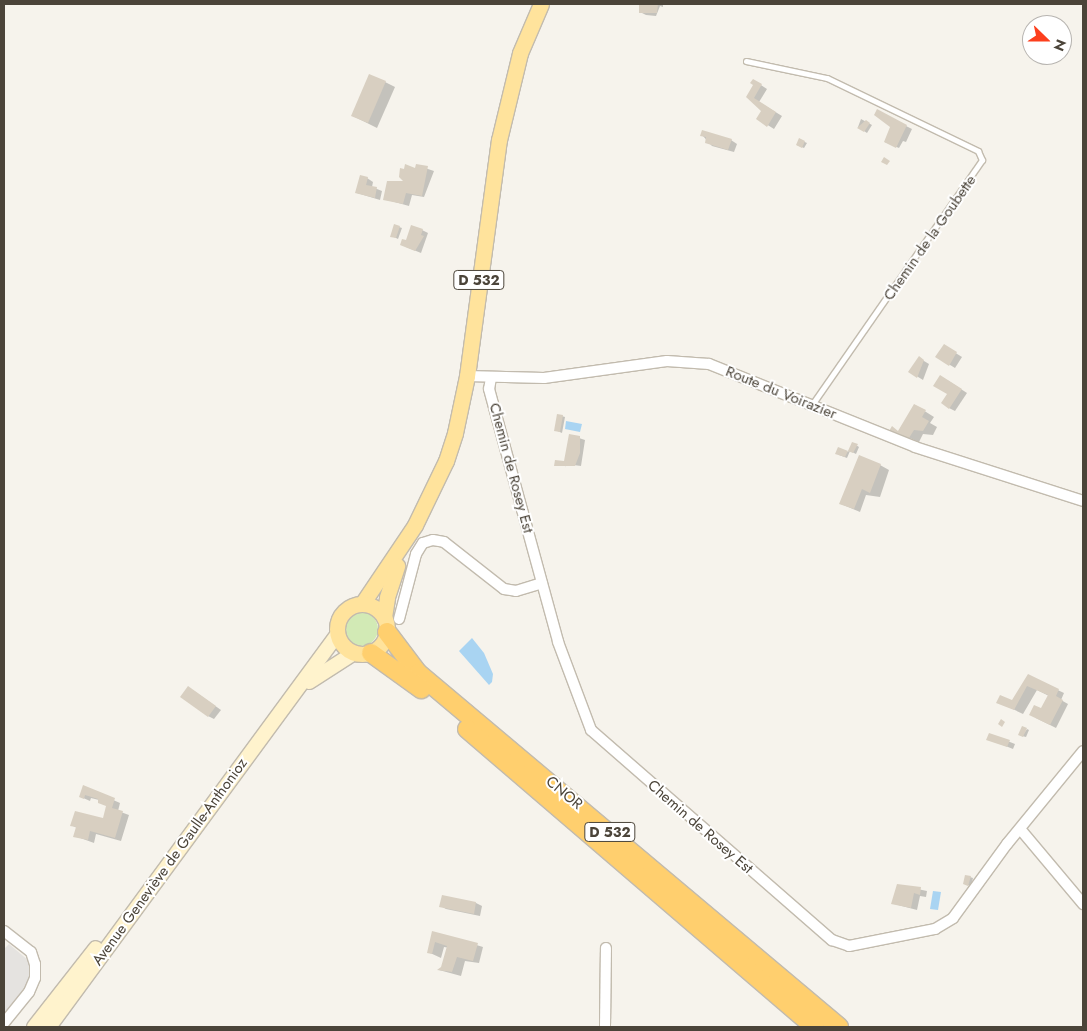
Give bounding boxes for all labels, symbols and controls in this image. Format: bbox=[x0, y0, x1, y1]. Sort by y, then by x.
north arrow bbox=[1022, 15, 1072, 65]
text: N bbox=[1049, 36, 1071, 54]
street label: Chemin de la Goubette bbox=[880, 172, 980, 304]
road number: D 532 bbox=[453, 268, 505, 292]
street label: Route du Voirazier bbox=[723, 363, 839, 423]
street label: Chemin de Rosey Est bbox=[485, 401, 537, 535]
street label: Avenue Geneviève de Gaulle-Anthonioz bbox=[89, 755, 251, 969]
street label: CNOR bbox=[542, 773, 586, 813]
street label: Chemin de Rosey Est bbox=[644, 776, 756, 878]
road number: D 532 bbox=[584, 820, 636, 844]

